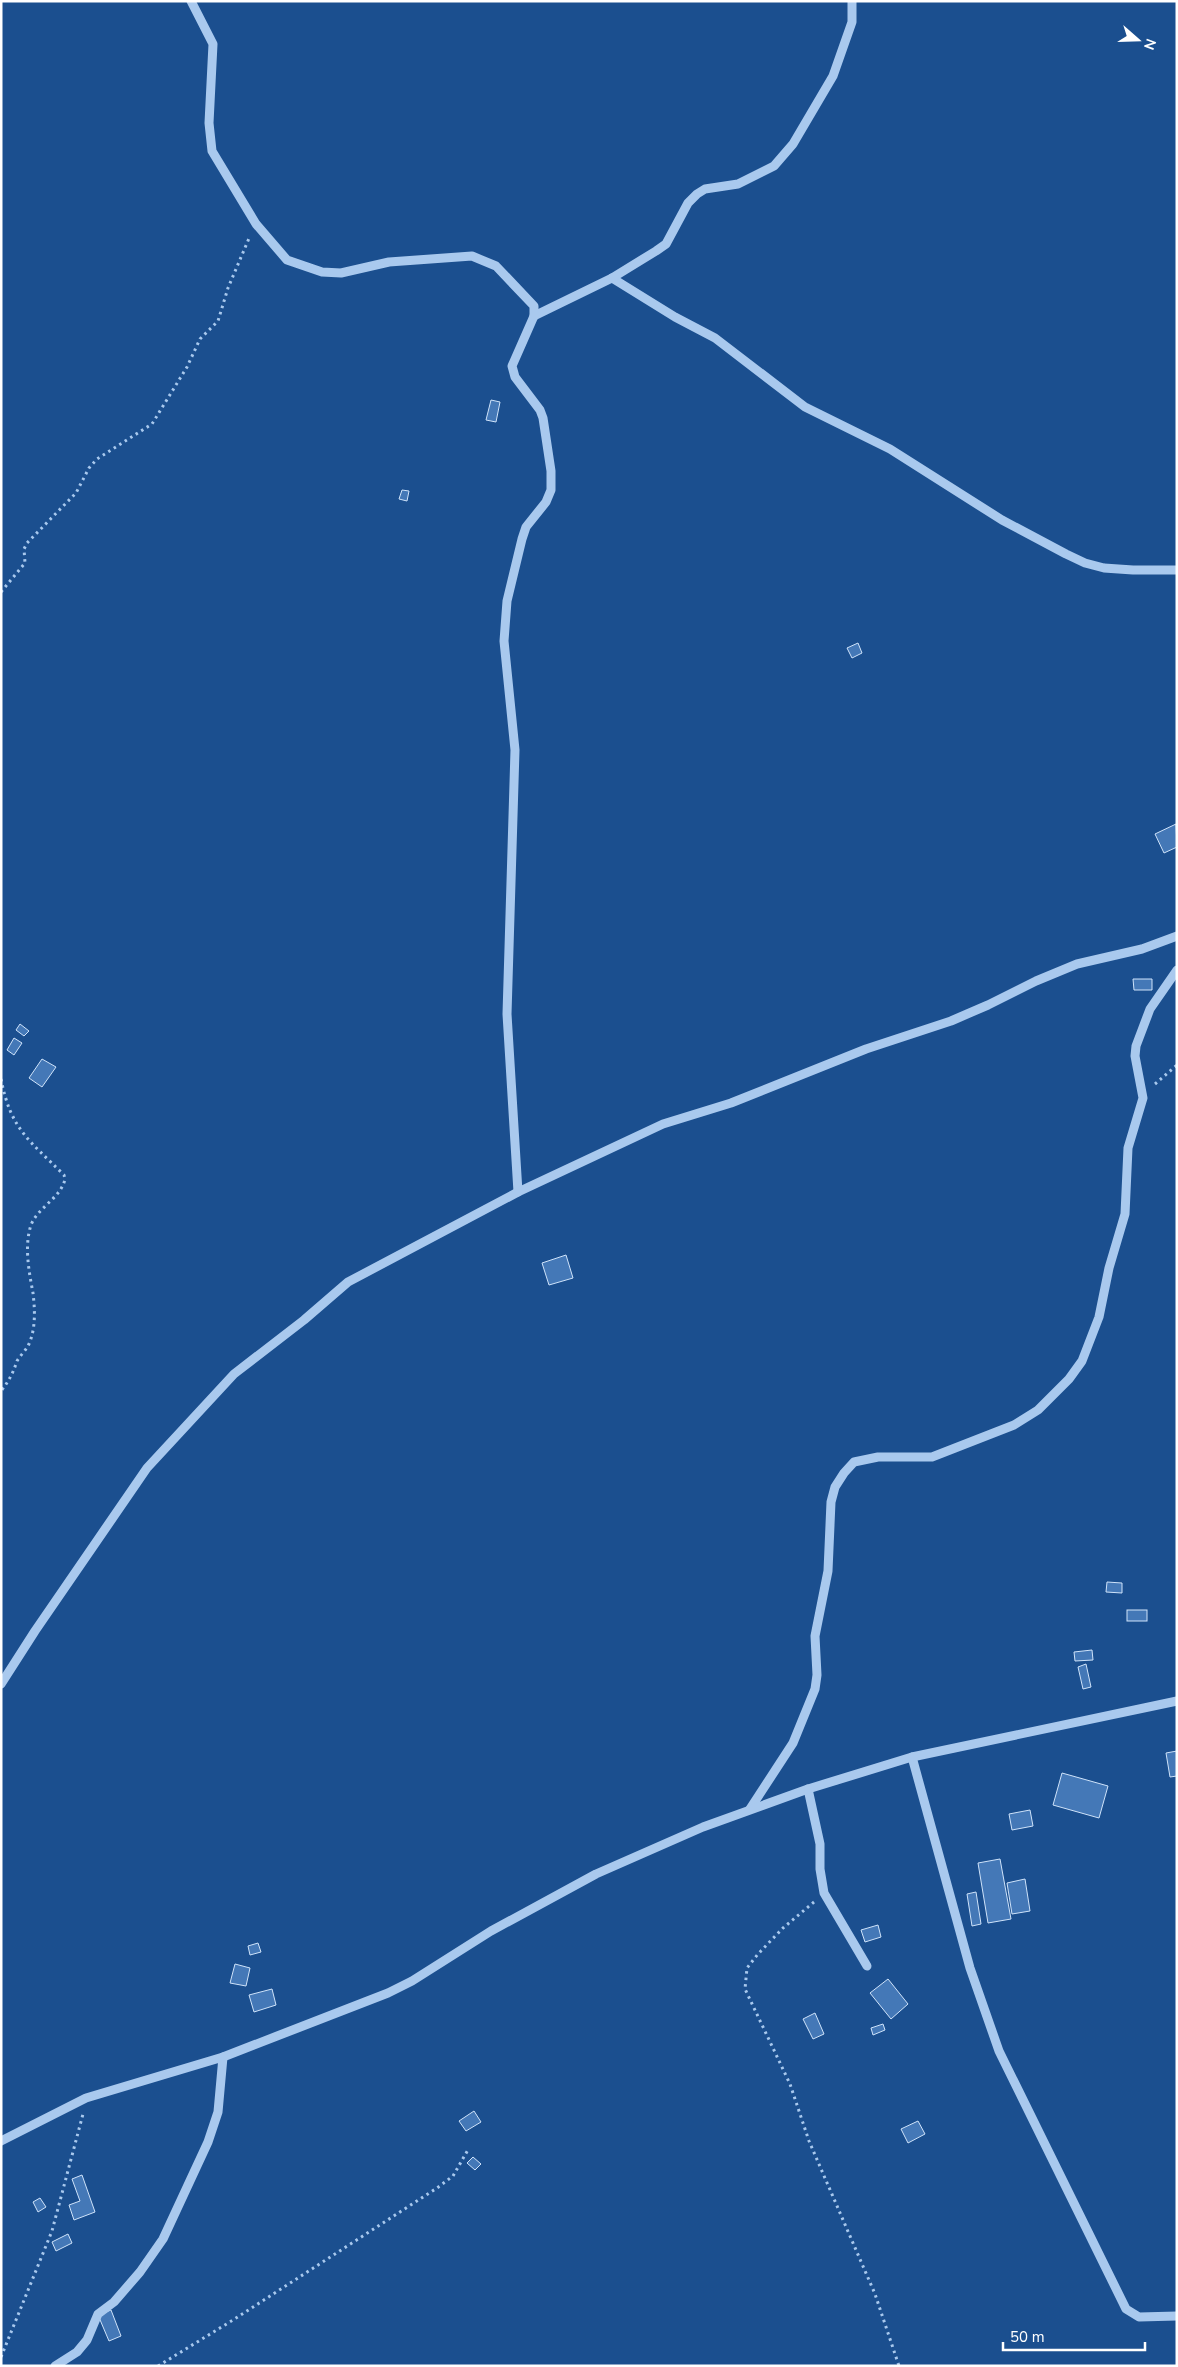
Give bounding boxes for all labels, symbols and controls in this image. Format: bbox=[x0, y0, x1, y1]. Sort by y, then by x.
north arrow bbox=[1113, 15, 1163, 65]
text: N bbox=[1139, 36, 1160, 52]
scale bar bbox=[1003, 2320, 1146, 2352]
text: 50 m bbox=[1010, 2327, 1045, 2347]

